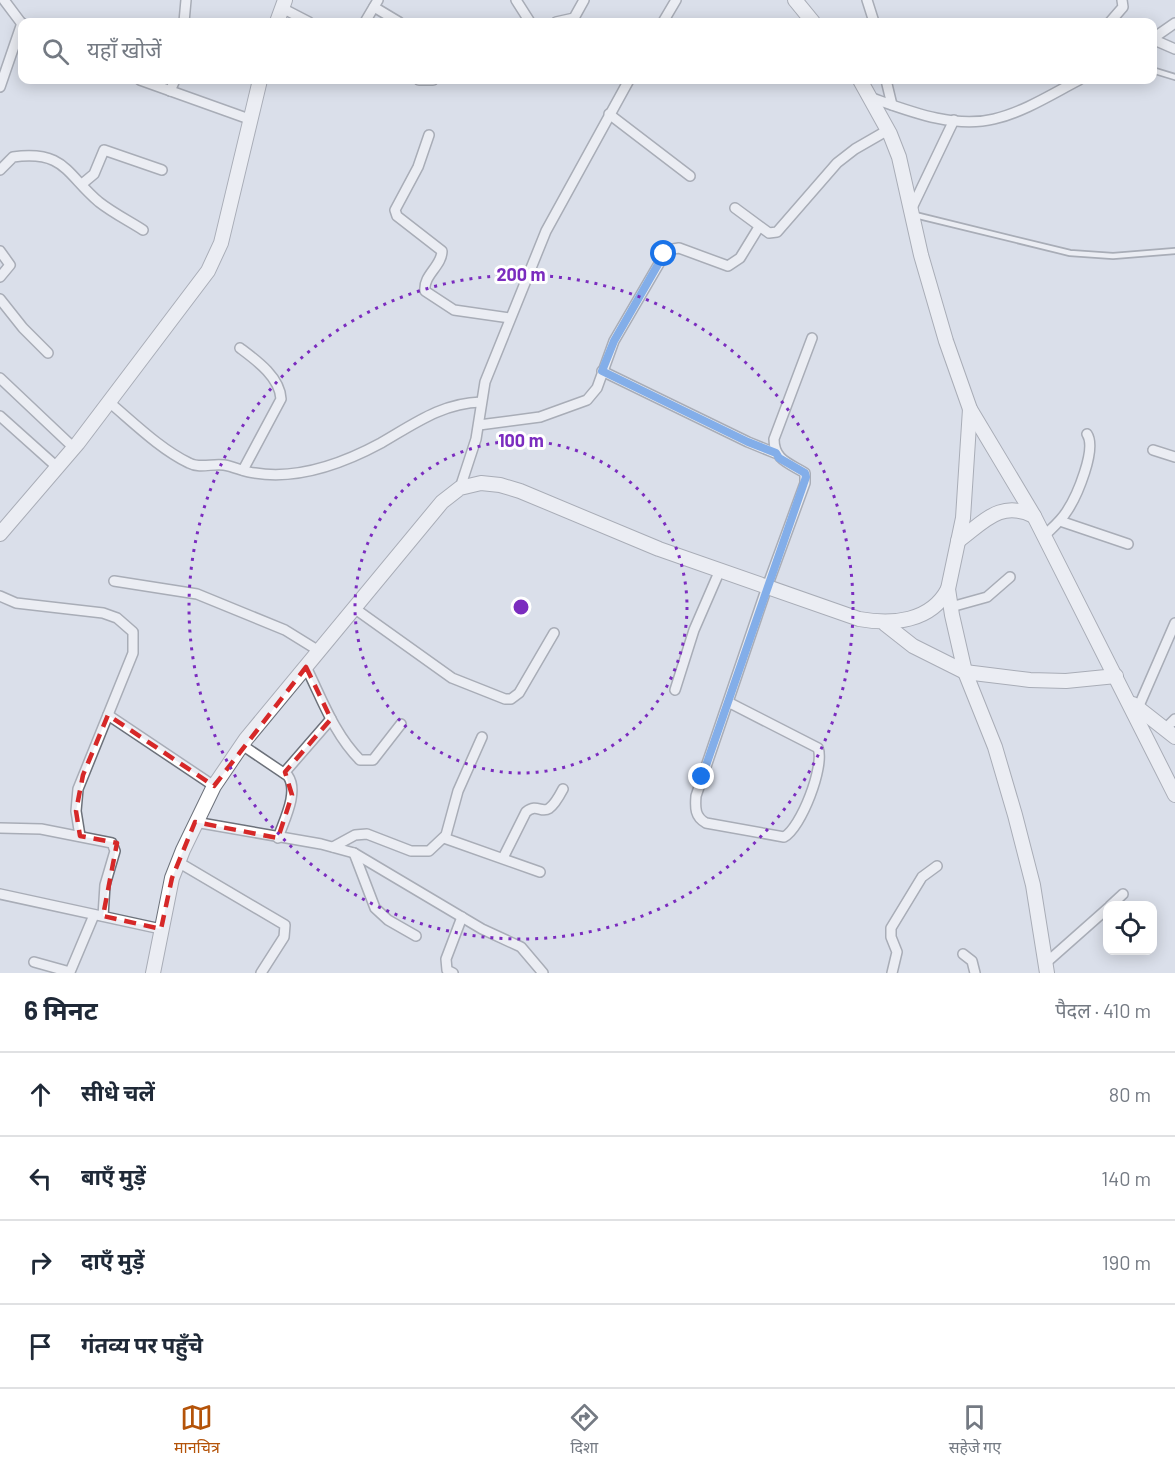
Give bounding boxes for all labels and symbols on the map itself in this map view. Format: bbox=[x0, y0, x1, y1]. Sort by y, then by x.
route start bbox=[650, 240, 676, 266]
text: 200 m bbox=[496, 263, 546, 285]
text: 100 m bbox=[498, 429, 544, 451]
centre of rings bbox=[511, 597, 531, 617]
route end bbox=[688, 763, 714, 789]

